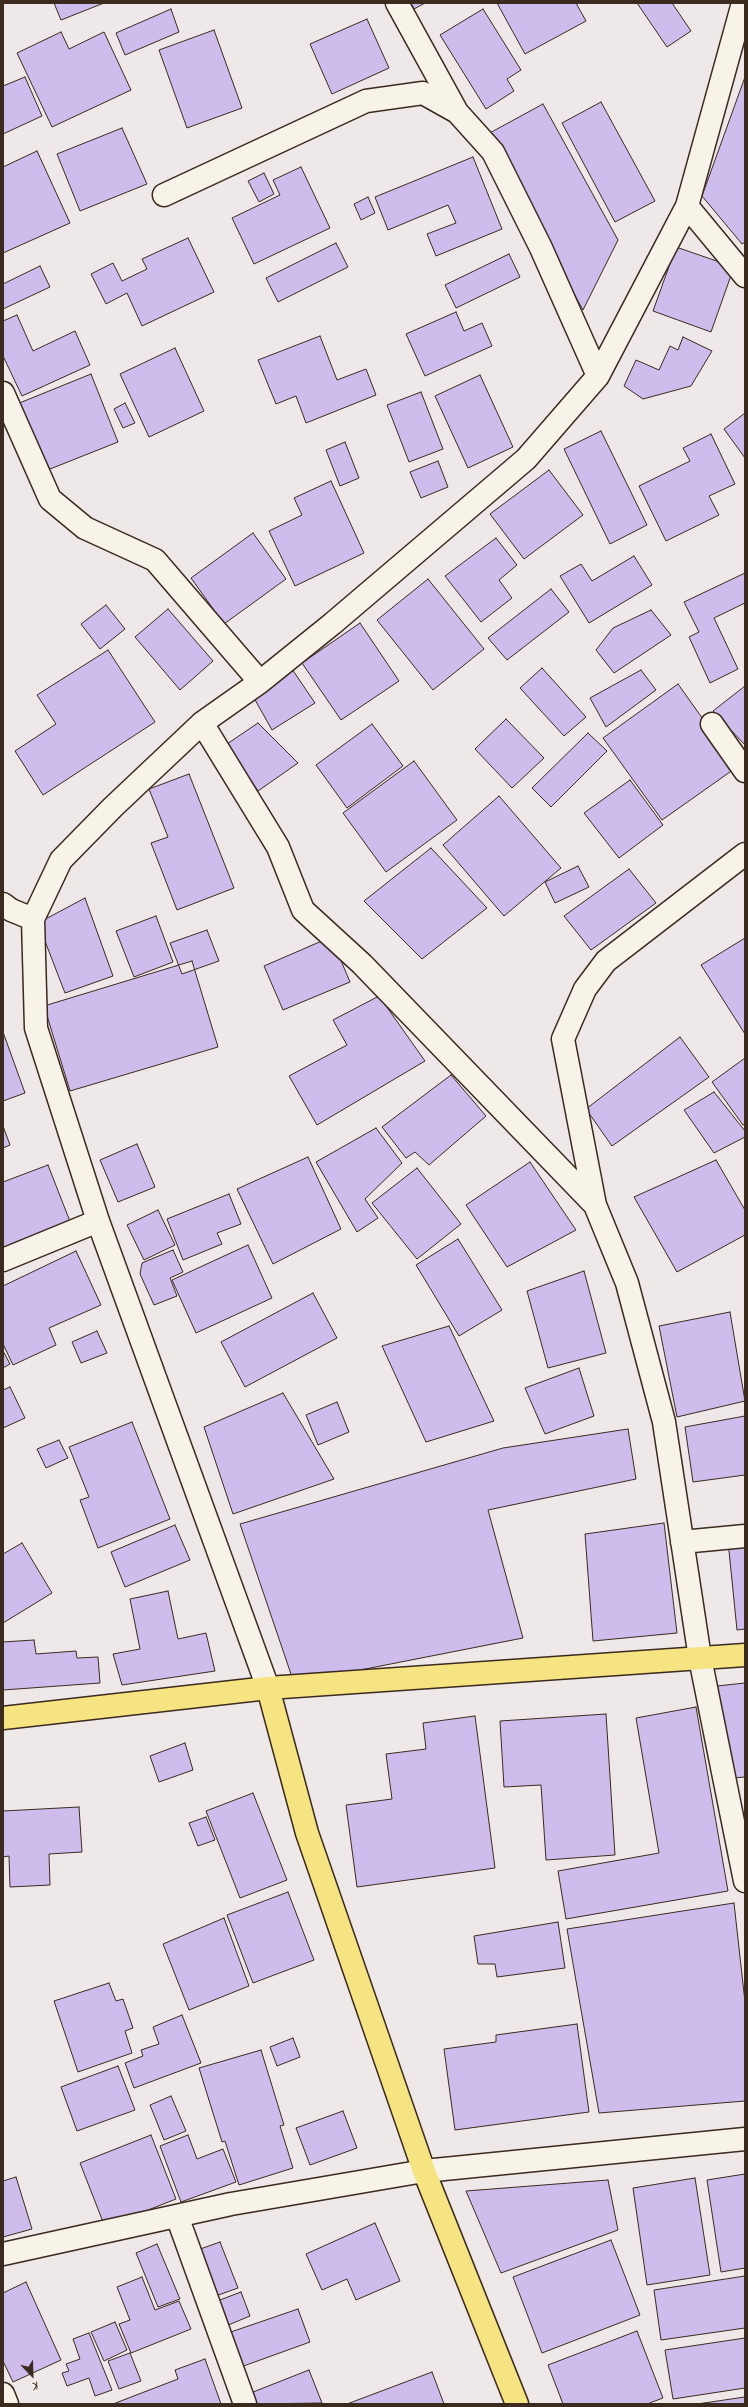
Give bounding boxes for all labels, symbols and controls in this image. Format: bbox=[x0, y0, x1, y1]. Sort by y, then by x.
north arrow bbox=[12, 2355, 52, 2395]
text: K bbox=[31, 2379, 42, 2394]

